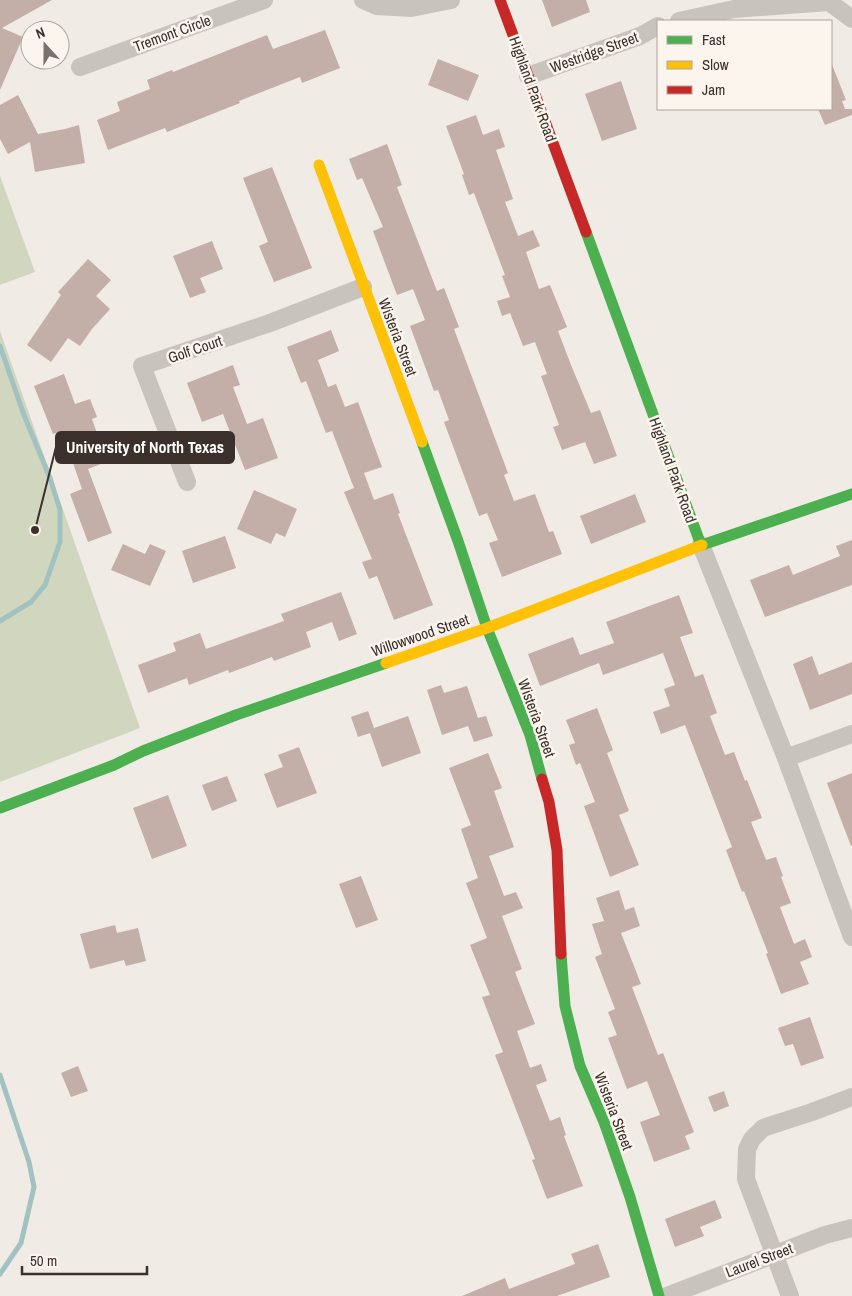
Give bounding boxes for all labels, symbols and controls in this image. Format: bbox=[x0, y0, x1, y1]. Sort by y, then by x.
street label: Tremont Circle bbox=[130, 9, 214, 57]
north arrow bbox=[20, 20, 70, 70]
legend bbox=[657, 20, 832, 110]
text: N bbox=[33, 23, 47, 43]
street label: Westridge Street bbox=[547, 26, 641, 78]
text: Fast bbox=[702, 29, 726, 50]
street label: Highland Park Road bbox=[504, 33, 562, 145]
text: Slow bbox=[702, 54, 729, 75]
text: Jam bbox=[702, 79, 725, 100]
street label: Wisteria Street bbox=[373, 295, 423, 380]
street label: Golf Court bbox=[165, 330, 225, 368]
street label: Highland Park Road bbox=[644, 414, 702, 526]
callout: University of North Texas bbox=[56, 432, 234, 463]
text: University of North Texas bbox=[66, 436, 224, 458]
street label: Willowwood Street bbox=[368, 608, 472, 662]
street label: Wisteria Street bbox=[513, 676, 561, 761]
street label: Wisteria Street bbox=[589, 1069, 639, 1154]
street label: Laurel Street bbox=[722, 1237, 796, 1282]
scale bar bbox=[22, 1244, 148, 1276]
text: 50 m bbox=[30, 1250, 57, 1271]

